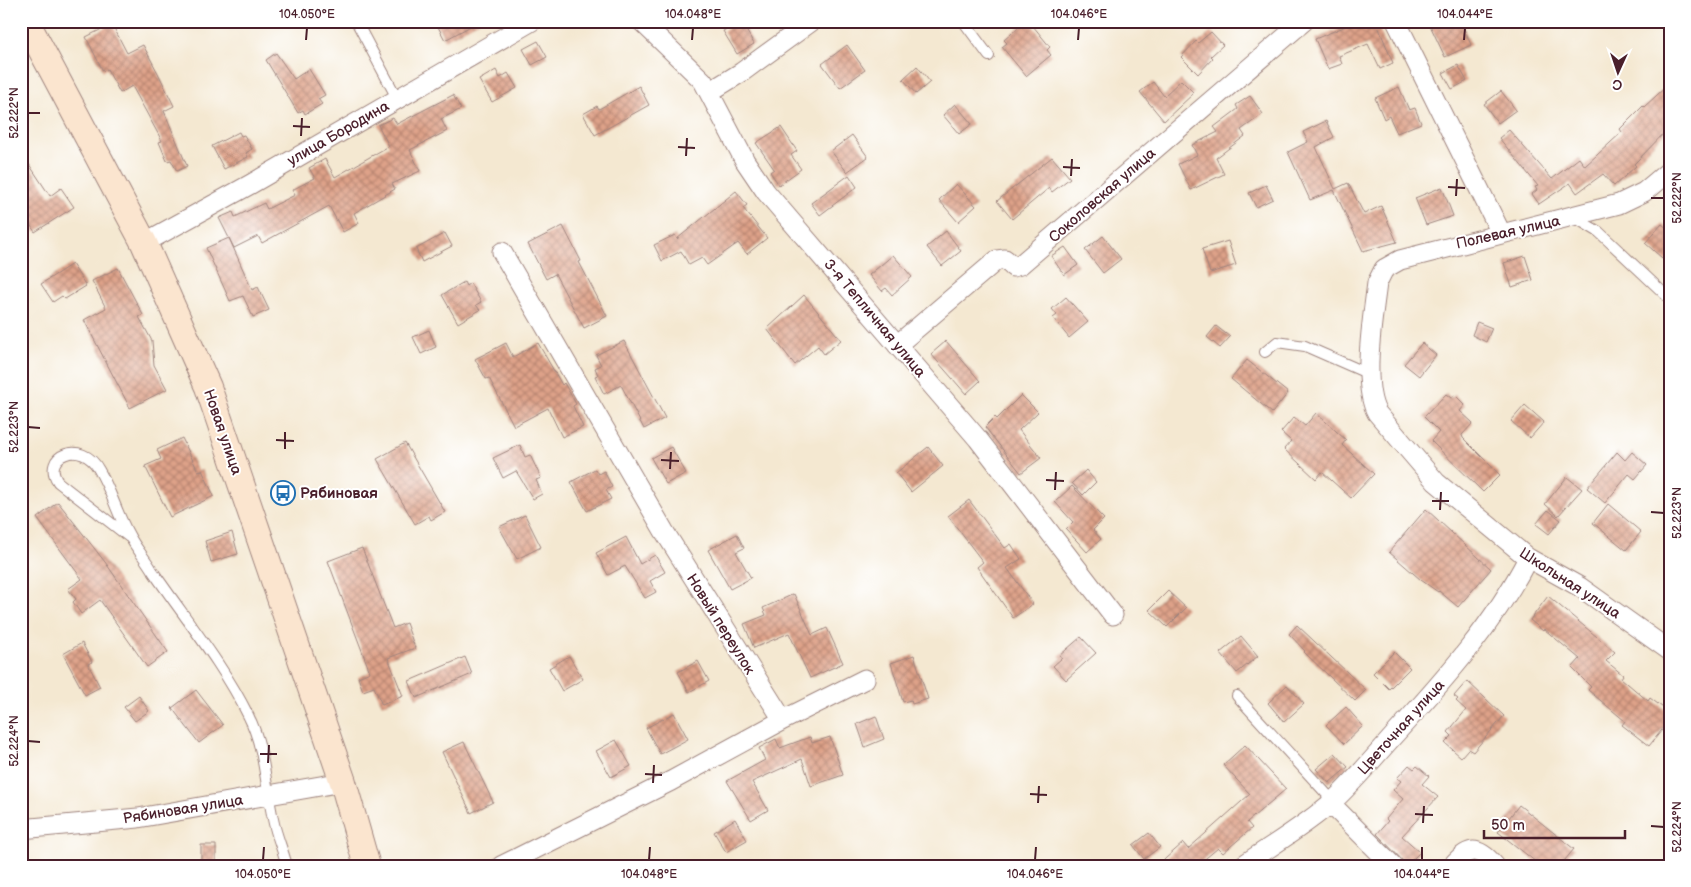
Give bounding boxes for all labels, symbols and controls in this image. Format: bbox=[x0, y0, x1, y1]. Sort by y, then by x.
text: 104.050°E bbox=[279, 7, 335, 22]
text: 104.048°E bbox=[665, 7, 721, 22]
text: 104.046°E bbox=[1051, 7, 1107, 22]
text: 104.044°E bbox=[1437, 7, 1493, 22]
north arrow bbox=[1594, 48, 1644, 98]
text: С bbox=[1612, 76, 1623, 93]
text: 52.222°N bbox=[7, 87, 22, 139]
street label: улица Бородина bbox=[284, 97, 393, 170]
street label: Соколовская улица bbox=[1045, 144, 1160, 247]
text: 52.222°N bbox=[1670, 172, 1685, 224]
street label: Полевая улица bbox=[1454, 211, 1562, 254]
street label: 3-я Тепличная улица bbox=[820, 255, 930, 381]
street label: Новая улица bbox=[199, 387, 246, 478]
text: 52.223°N bbox=[7, 401, 22, 453]
bus stop icon: Рябиновая bbox=[270, 480, 296, 506]
place label: Рябиновая bbox=[300, 484, 378, 503]
text: 52.223°N bbox=[1670, 487, 1685, 539]
street label: Школьная улица bbox=[1515, 544, 1624, 623]
street label: Новый переулок bbox=[682, 570, 759, 678]
street label: Цветочная улица bbox=[1354, 676, 1449, 779]
text: 52.224°N bbox=[7, 715, 22, 767]
street label: Рябиновая улица bbox=[122, 791, 245, 828]
text: 52.224°N bbox=[1670, 801, 1685, 853]
scale bar bbox=[1484, 807, 1625, 839]
text: 50 m bbox=[1491, 816, 1525, 835]
text: 104.050°E bbox=[235, 867, 291, 882]
text: 104.048°E bbox=[621, 867, 677, 882]
text: 104.046°E bbox=[1007, 867, 1063, 882]
text: 104.044°E bbox=[1394, 867, 1450, 882]

